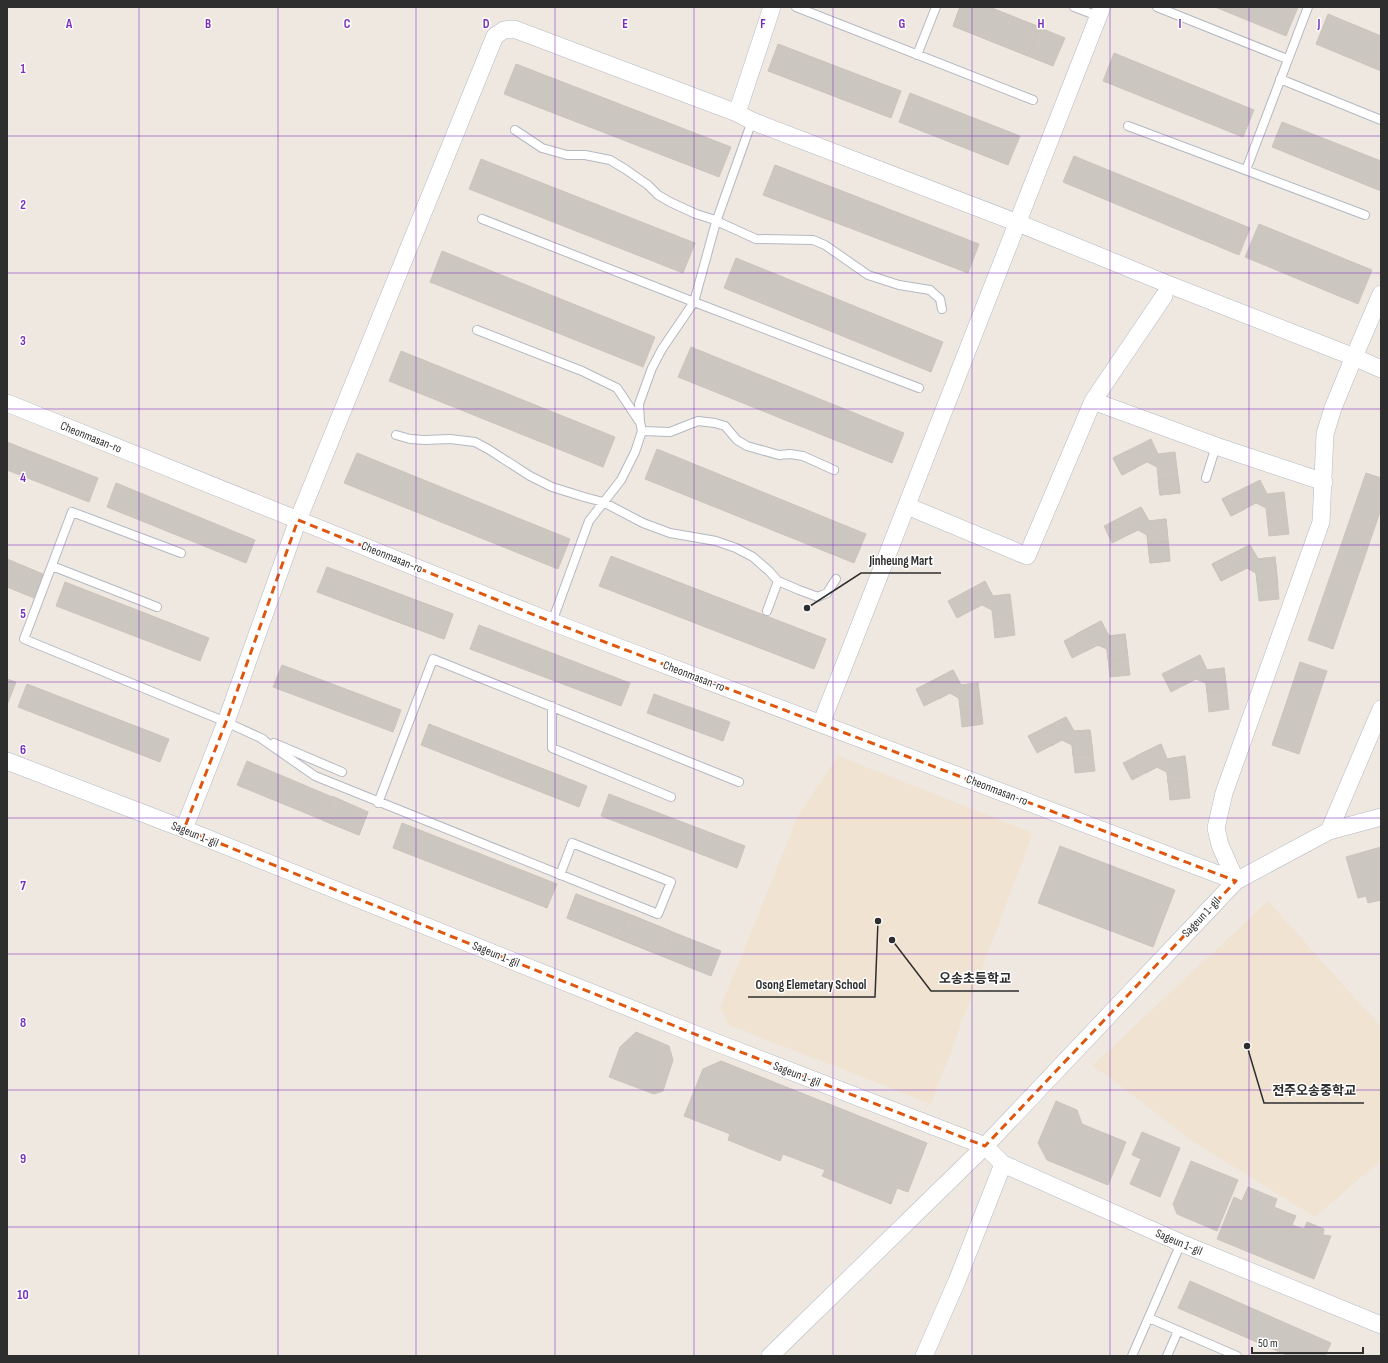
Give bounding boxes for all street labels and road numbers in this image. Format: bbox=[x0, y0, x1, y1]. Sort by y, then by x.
street label: Cheonmasan-ro bbox=[58, 418, 124, 457]
street label: Cheonmasan-ro bbox=[359, 538, 425, 577]
street label: Cheonmasan-ro bbox=[661, 658, 727, 695]
street label: Cheonmasan-ro bbox=[964, 772, 1030, 809]
street label: Sageun 1-gil bbox=[169, 818, 221, 851]
street label: Sageun 1-gil bbox=[1179, 894, 1224, 941]
street label: Sageun 1-gil bbox=[470, 938, 522, 971]
street label: Sageun 1-gil bbox=[771, 1059, 823, 1090]
street label: Sageun 1-gil bbox=[1153, 1226, 1205, 1259]

